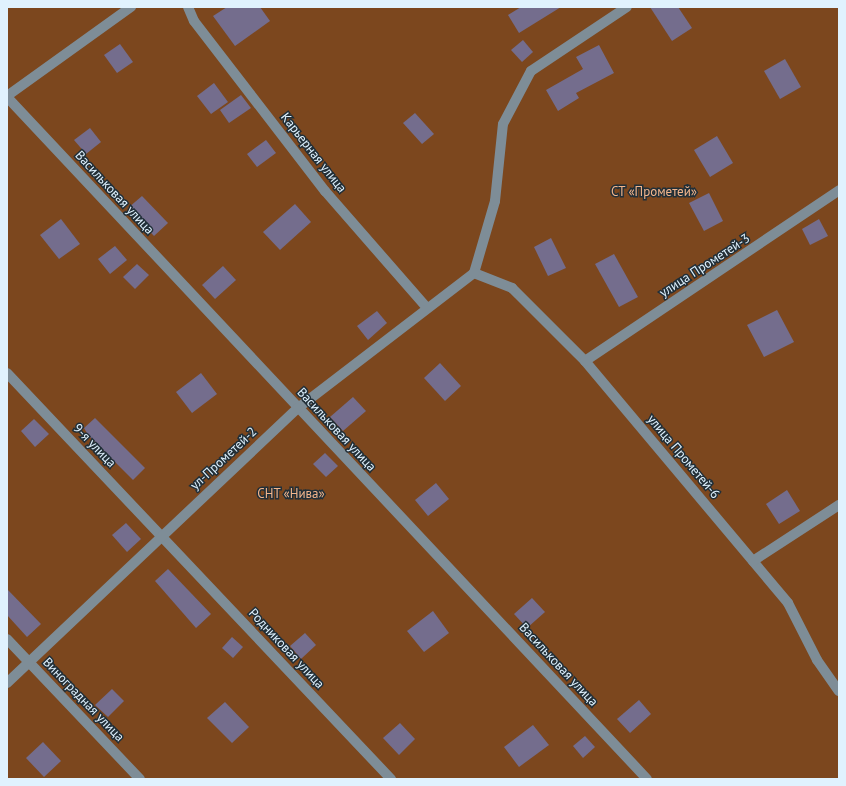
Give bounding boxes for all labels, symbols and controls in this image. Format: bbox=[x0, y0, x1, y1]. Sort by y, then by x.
street label: Карьерная улица bbox=[277, 110, 349, 196]
street label: Васильковая улица bbox=[71, 148, 157, 238]
park label: СТ «Прометей» bbox=[611, 184, 697, 200]
street label: улица Прометей-3 bbox=[657, 231, 753, 301]
street label: Васильковая улица bbox=[293, 385, 379, 475]
street label: улица Прометей-6 bbox=[643, 412, 723, 502]
street label: 9-я улица bbox=[69, 421, 119, 471]
street label: ул-Прометей-2 bbox=[188, 424, 260, 494]
park label: СНТ «Нива» bbox=[257, 486, 325, 502]
street label: Родниковая улица bbox=[245, 606, 327, 692]
street label: Васильковая улица bbox=[515, 620, 601, 710]
street label: Виноградная улица bbox=[39, 655, 127, 745]

